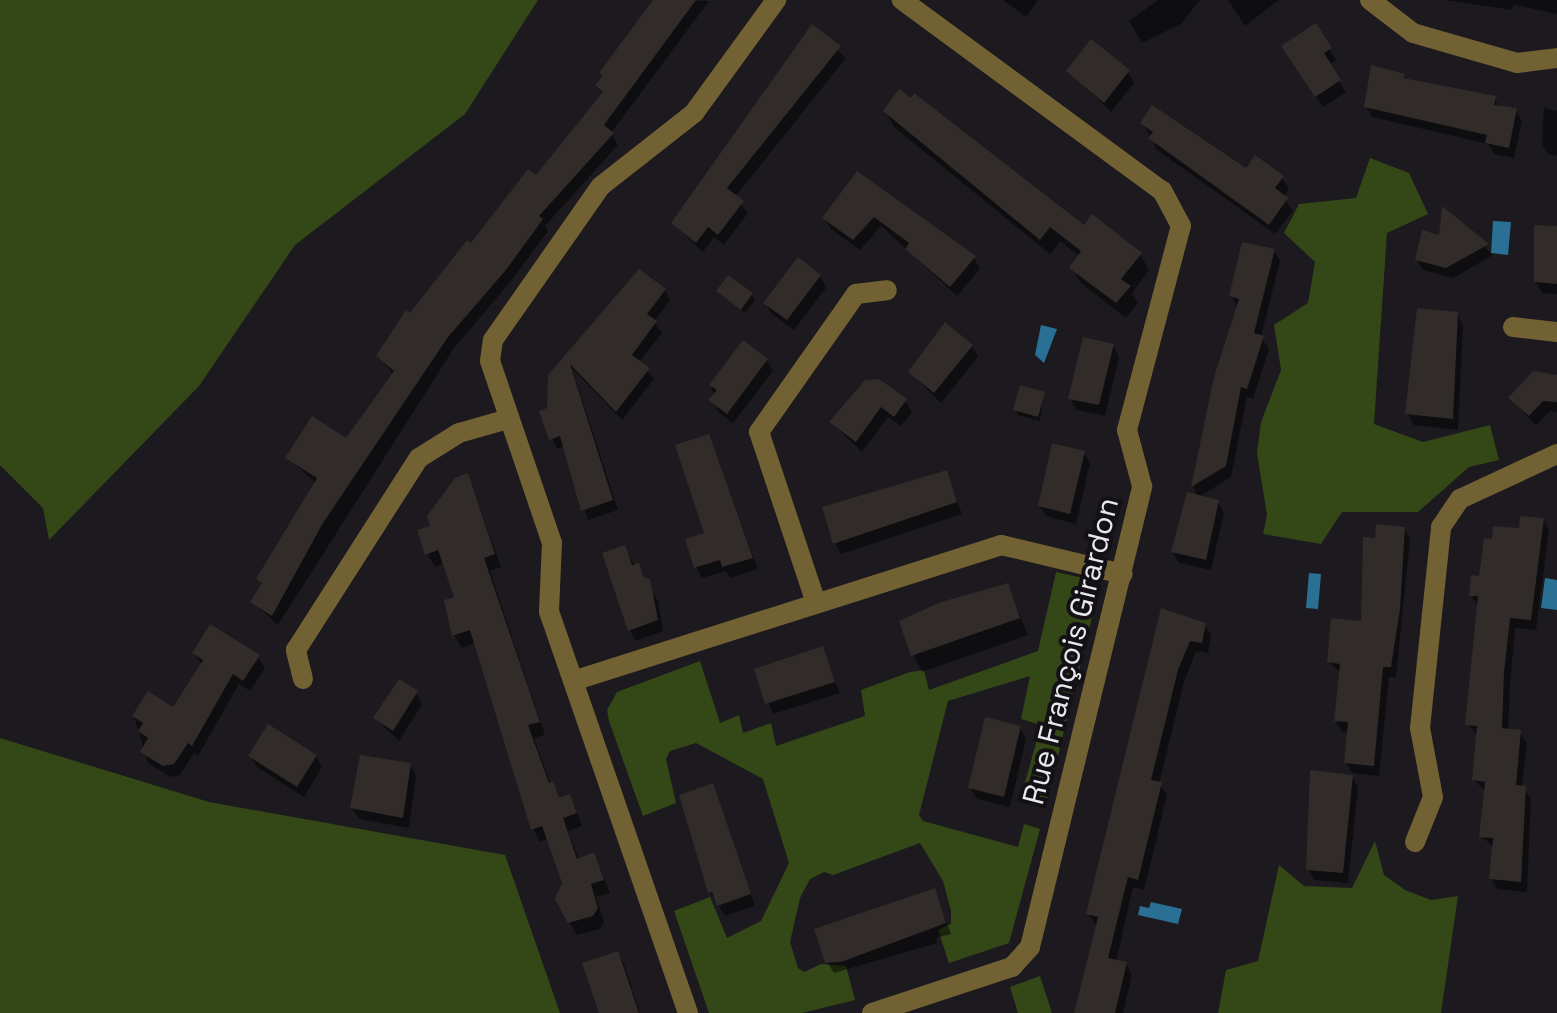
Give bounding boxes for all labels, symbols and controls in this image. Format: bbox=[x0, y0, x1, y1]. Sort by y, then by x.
street label: Rue François Girardon bbox=[1015, 494, 1127, 808]

